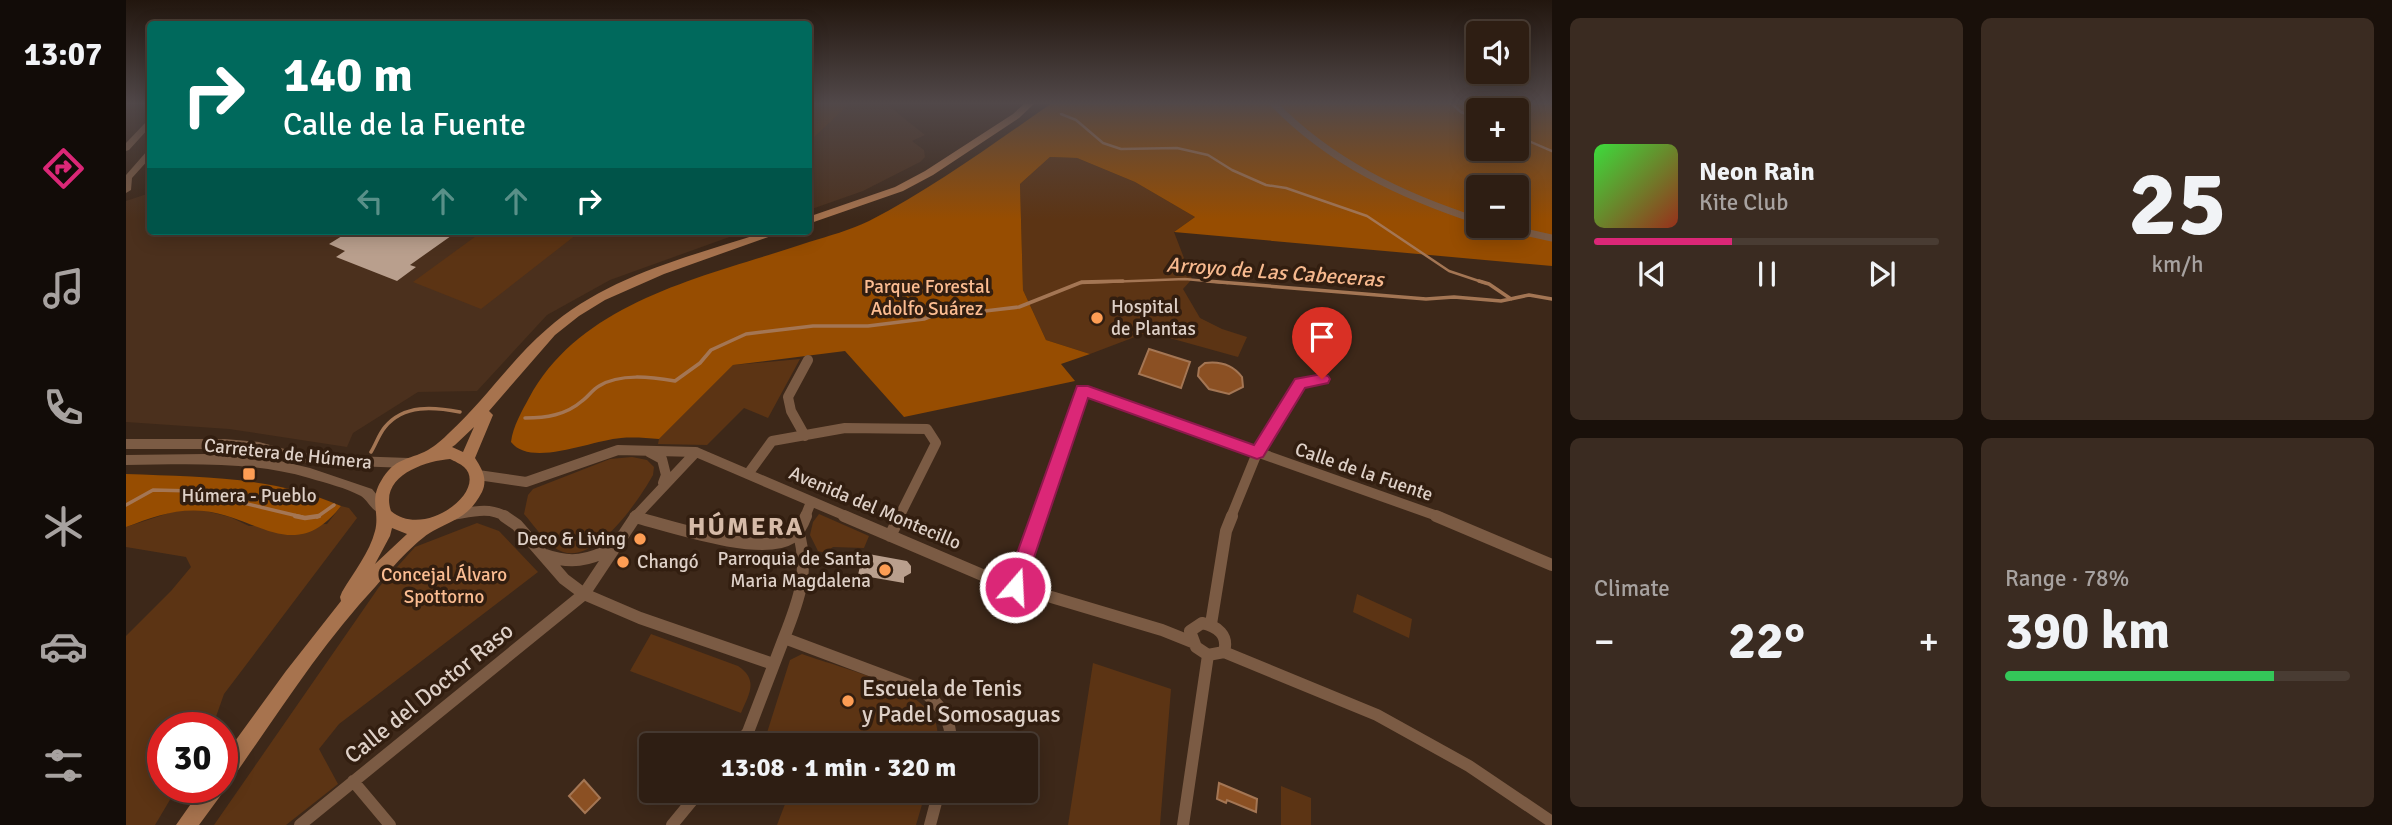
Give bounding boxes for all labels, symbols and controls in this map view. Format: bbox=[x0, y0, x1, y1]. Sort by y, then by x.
map controls bbox=[1466, 21, 1529, 238]
button: sound bbox=[1466, 21, 1529, 84]
text: 13:07 bbox=[24, 35, 102, 74]
text: 140 m bbox=[283, 45, 413, 105]
icon: right bbox=[168, 49, 259, 140]
button: + bbox=[1466, 98, 1529, 161]
text: Calle de la Fuente bbox=[283, 105, 526, 144]
icon: directions bbox=[39, 144, 88, 193]
text: 25 bbox=[2128, 148, 2227, 261]
text: Neon Rain bbox=[1699, 156, 1815, 188]
button: − bbox=[1466, 175, 1529, 238]
icon: left bbox=[351, 182, 389, 220]
icon: ahead bbox=[424, 182, 462, 220]
icon: ahead bbox=[497, 182, 535, 220]
icon: right bbox=[570, 182, 608, 220]
text: Kite Club bbox=[1699, 188, 1788, 217]
text: km/h bbox=[2151, 250, 2204, 279]
water label: Arroyo de Las Cabeceras bbox=[1166, 251, 1386, 293]
icon: previous bbox=[1633, 255, 1671, 293]
icon: pause bbox=[1748, 255, 1786, 293]
icon: next bbox=[1863, 255, 1901, 293]
icon: music bbox=[39, 264, 88, 313]
park label: Parque Forestal Adolfo Suárez bbox=[864, 275, 990, 321]
place label: Hospital de Plantas bbox=[1111, 295, 1196, 341]
pin bbox=[1292, 307, 1352, 379]
marker: Hospital de Plantas bbox=[1089, 310, 1105, 326]
icon: arrive bbox=[1303, 318, 1341, 356]
icon: phone bbox=[39, 383, 88, 432]
street label: Carretera de Húmera bbox=[203, 433, 373, 475]
street label: Calle de la Fuente bbox=[1292, 437, 1436, 507]
street label: Avenida del Montecillo bbox=[785, 461, 965, 555]
marker: Húmera - Pueblo bbox=[241, 466, 257, 482]
place label: Húmera - Pueblo bbox=[181, 484, 317, 508]
icon: climate bbox=[39, 502, 88, 551]
district label: HÚMERA bbox=[688, 511, 804, 543]
place label: Deco & Living bbox=[517, 527, 626, 551]
marker: Deco & Living bbox=[632, 531, 648, 547]
place label: Parroquia de Santa Maria Magdalena bbox=[718, 547, 871, 593]
place label: Changó bbox=[637, 550, 699, 574]
position arrow bbox=[978, 550, 1052, 624]
marker: Changó bbox=[615, 554, 631, 570]
marker: Parroquia de Santa Maria Magdalena bbox=[877, 562, 893, 578]
park label: Concejal Álvaro Spottorno bbox=[381, 563, 507, 609]
text: Range · 78% bbox=[2005, 564, 2129, 593]
text: Climate bbox=[1594, 574, 1670, 603]
text: 390 km bbox=[2005, 599, 2170, 663]
text: 22° bbox=[1728, 609, 1805, 673]
street label: Calle del Doctor Raso bbox=[339, 616, 519, 770]
text: − bbox=[1594, 618, 1615, 665]
text: + bbox=[1918, 618, 1939, 665]
icon: car bbox=[39, 622, 88, 671]
place label: Escuela de Tenis y Padel Somosaguas bbox=[862, 674, 1061, 729]
marker: Escuela de Tenis y Padel Somosaguas bbox=[840, 693, 856, 709]
speed limit sign: 30 bbox=[147, 712, 238, 803]
icon: filters bbox=[39, 741, 88, 790]
text: 13:08 · 1 min · 320 m bbox=[721, 752, 956, 784]

